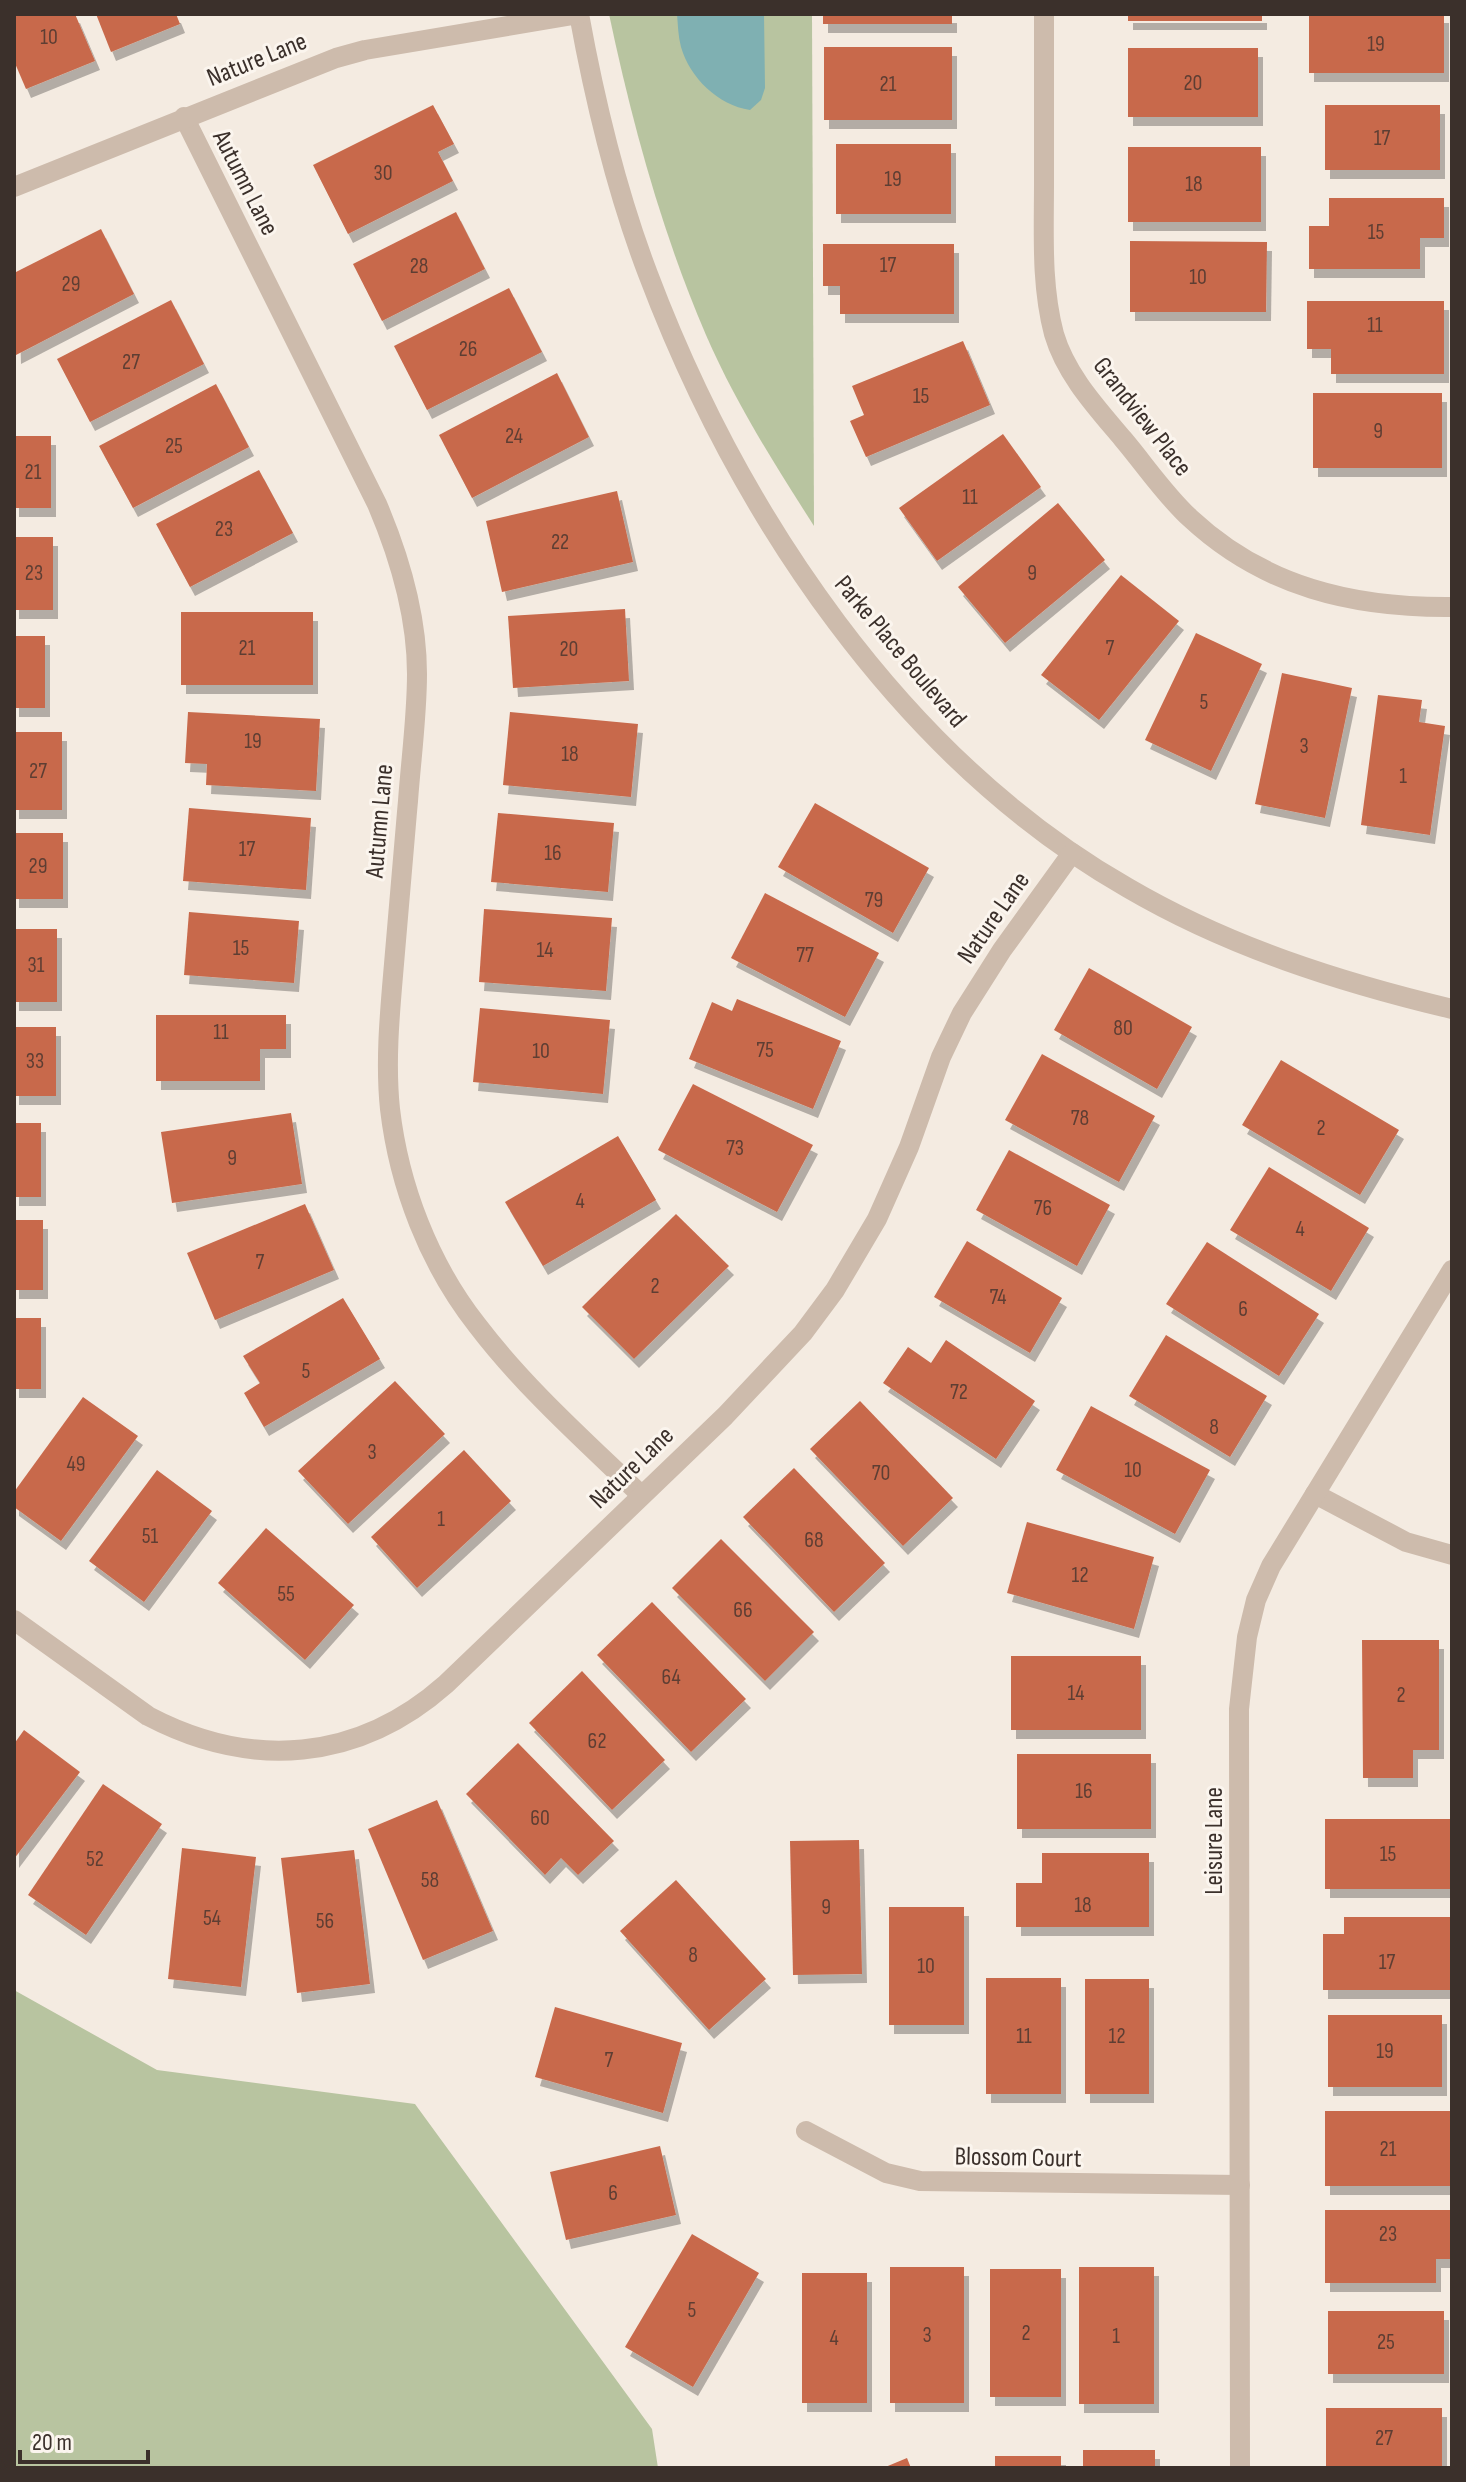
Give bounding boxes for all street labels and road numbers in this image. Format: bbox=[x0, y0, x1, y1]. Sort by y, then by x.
street label: Nature Lane bbox=[203, 26, 311, 94]
street label: Autumn Lane bbox=[205, 124, 285, 241]
street label: Grandview Place bbox=[1086, 351, 1198, 483]
street label: Parke Place Boulevard bbox=[827, 570, 973, 734]
street label: Autumn Lane bbox=[360, 763, 400, 880]
street label: Nature Lane bbox=[951, 866, 1037, 970]
street label: Nature Lane bbox=[583, 1420, 681, 1516]
street label: Leisure Lane bbox=[1199, 1787, 1230, 1895]
street label: Blossom Court bbox=[954, 2141, 1082, 2175]

